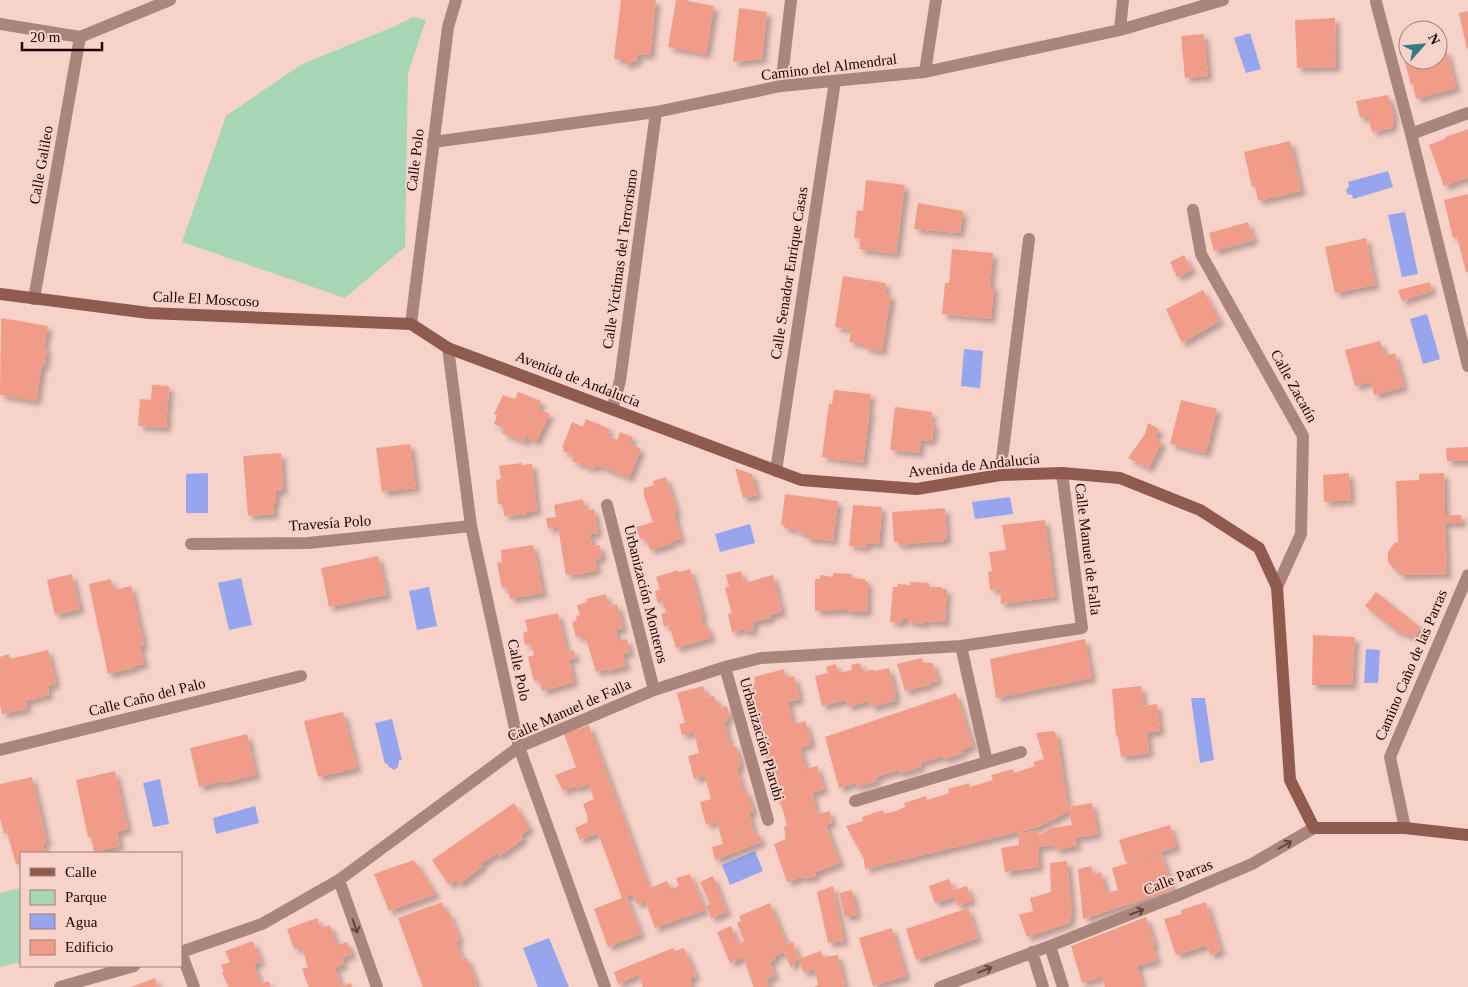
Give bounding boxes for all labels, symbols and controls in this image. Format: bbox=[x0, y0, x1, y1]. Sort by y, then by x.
scale bar bbox=[22, 20, 102, 52]
north arrow bbox=[1398, 20, 1448, 70]
text: 20 m bbox=[30, 29, 61, 45]
text: N bbox=[1425, 31, 1443, 47]
street label: Camino del Almendral bbox=[760, 51, 898, 83]
street label: Calle Galileo bbox=[26, 124, 56, 206]
street label: Calle Polo bbox=[403, 128, 427, 192]
street label: Calle Víctimas del Terrorismo bbox=[599, 168, 641, 350]
street label: Calle Senador Enrique Casas bbox=[767, 185, 811, 360]
street label: Calle El Moscoso bbox=[152, 288, 260, 310]
street label: Calle Zacatín bbox=[1268, 347, 1321, 425]
street label: Avenida de Andalucía bbox=[513, 348, 643, 410]
street label: Avenida de Andalucía bbox=[907, 450, 1041, 480]
street label: Calle Manuel de Falla bbox=[1072, 482, 1104, 616]
street label: Travesía Polo bbox=[288, 512, 372, 534]
street label: Urbanización Monteros bbox=[621, 523, 671, 665]
street label: Camino Caño de las Parras bbox=[1372, 587, 1450, 743]
street label: Calle Polo bbox=[505, 638, 533, 702]
street label: Calle Caño del Palo bbox=[87, 675, 207, 719]
street label: Urbanización Plarubi bbox=[737, 675, 787, 803]
street label: Calle Manuel de Falla bbox=[505, 676, 633, 744]
one-way arrow bbox=[1277, 840, 1292, 850]
legend bbox=[20, 852, 182, 967]
street label: Calle Parras bbox=[1141, 856, 1215, 898]
text: Calle bbox=[65, 864, 97, 880]
text: Parque bbox=[65, 889, 107, 905]
one-way arrow bbox=[1129, 907, 1144, 916]
text: Agua bbox=[65, 914, 98, 930]
one-way arrow bbox=[351, 917, 360, 933]
text: Edificio bbox=[65, 939, 113, 955]
one-way arrow bbox=[977, 965, 992, 974]

